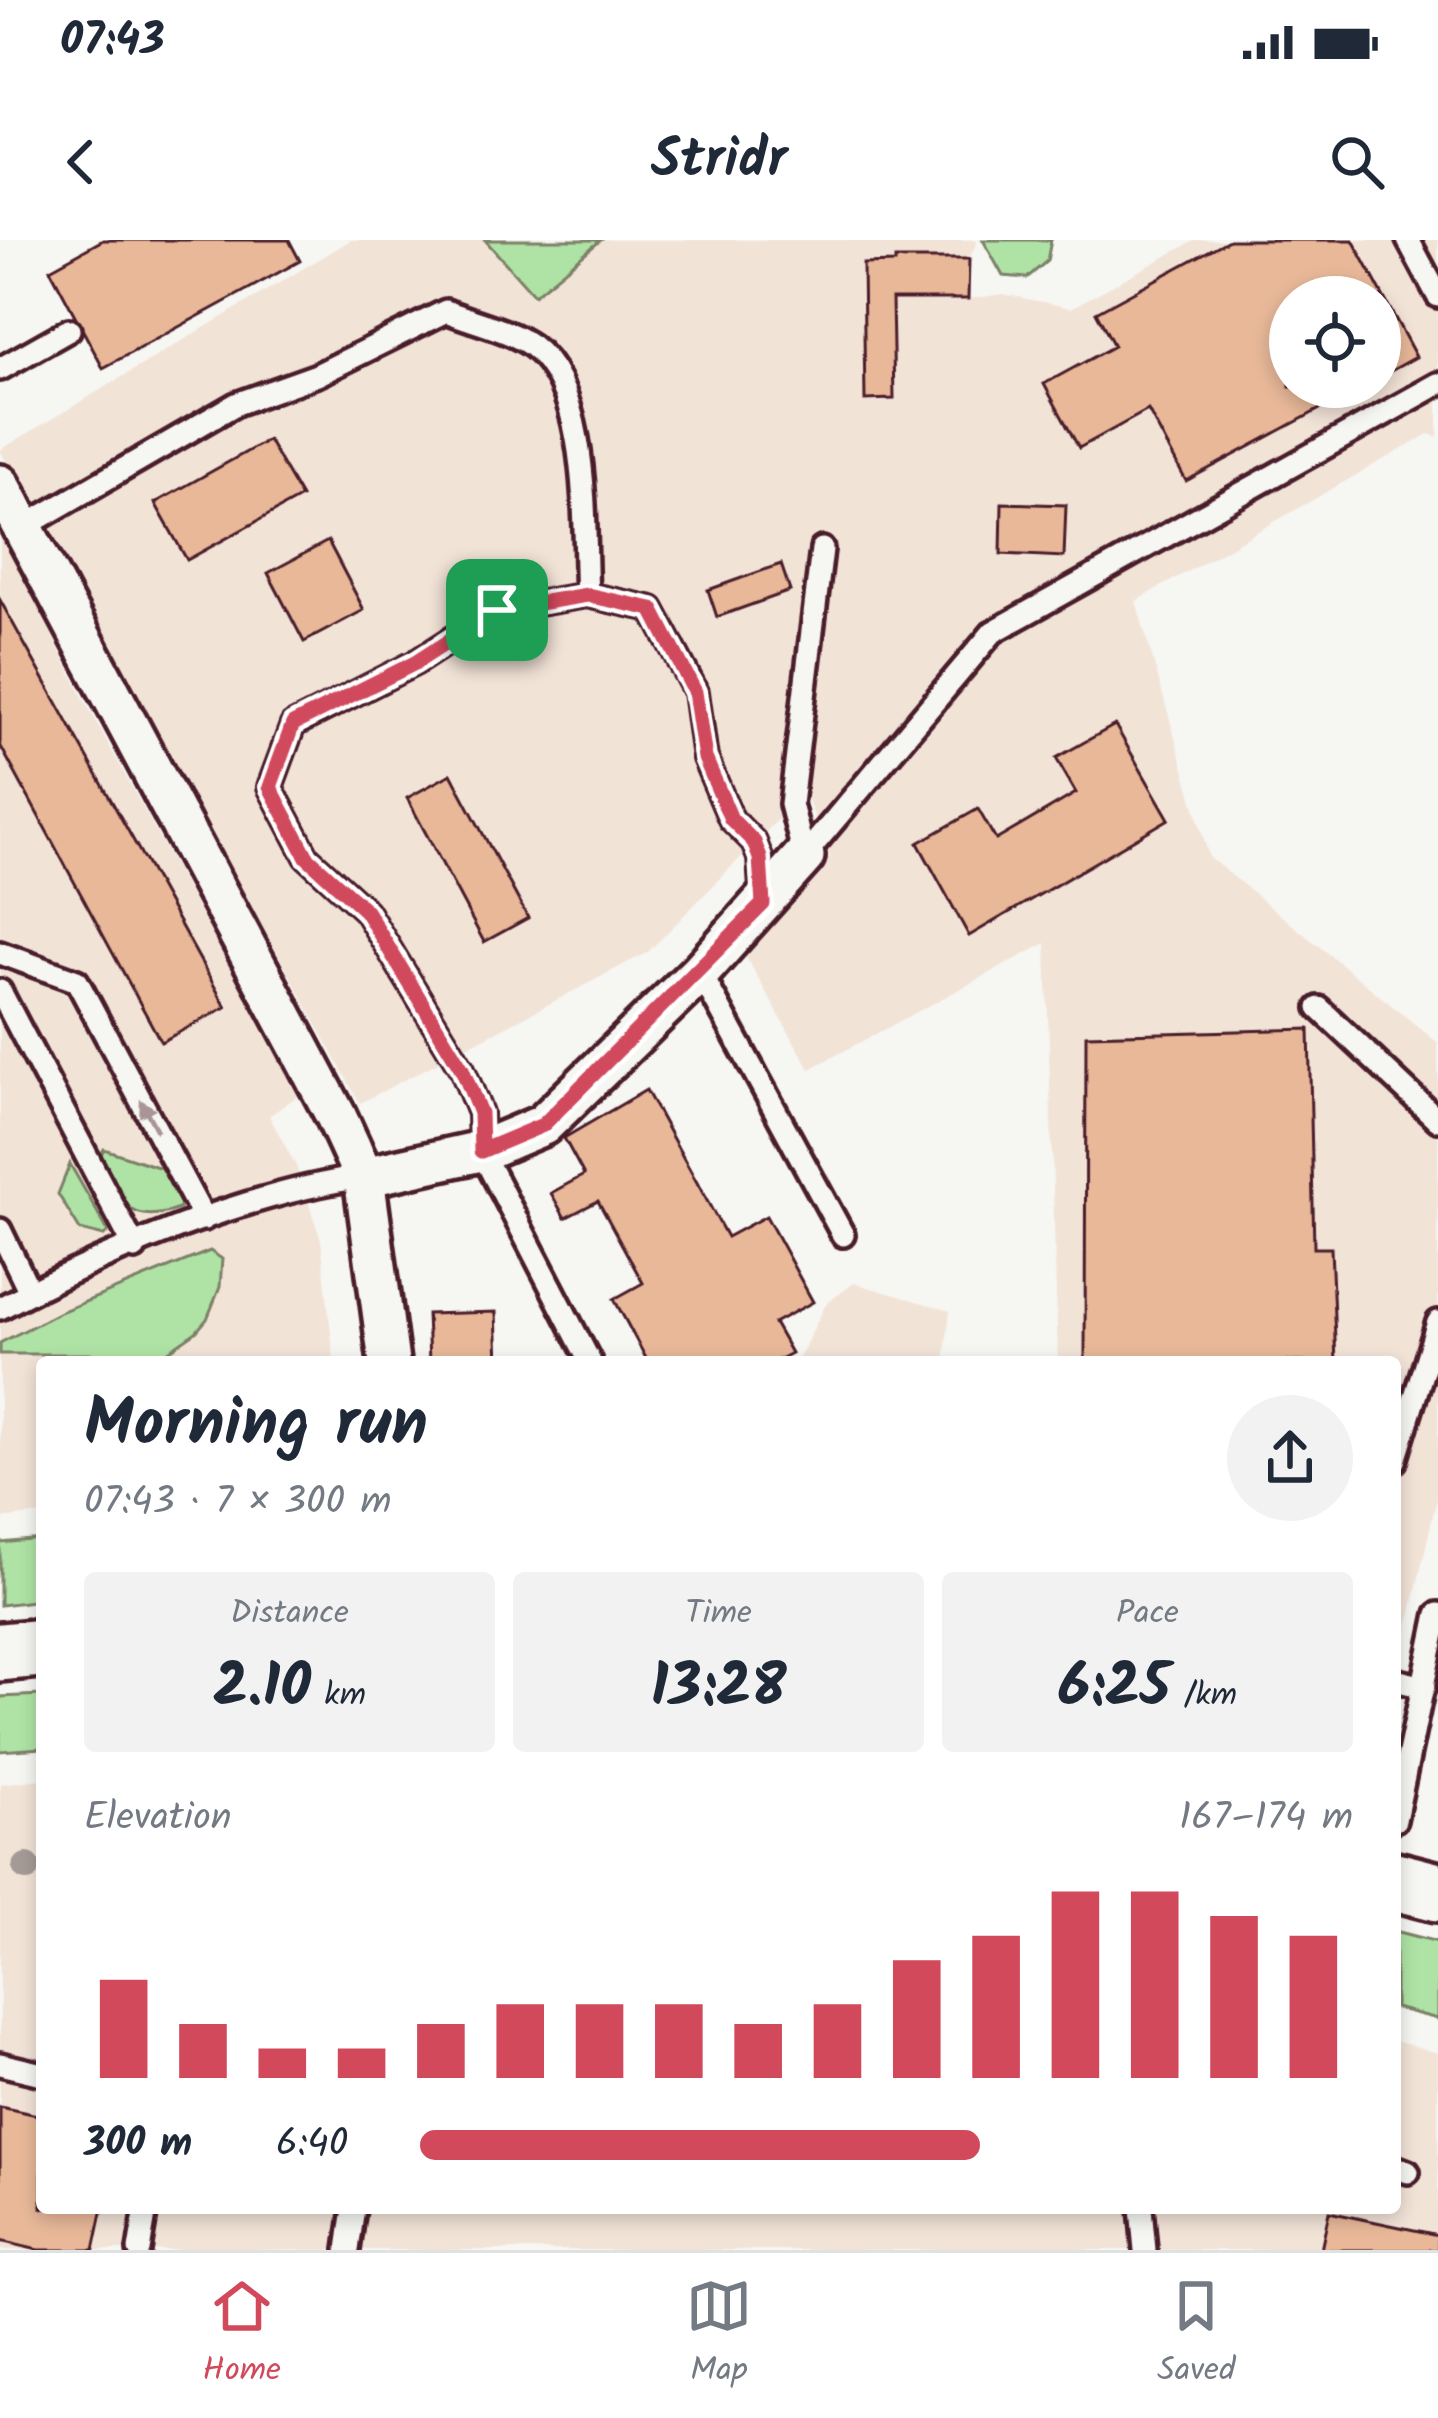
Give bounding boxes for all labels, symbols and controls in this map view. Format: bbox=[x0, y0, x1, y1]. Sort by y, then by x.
text: 07:43 bbox=[60, 6, 165, 78]
text: Stridr bbox=[651, 119, 787, 205]
icon: back bbox=[48, 129, 114, 195]
icon: search bbox=[1324, 129, 1390, 195]
map controls bbox=[1269, 276, 1401, 408]
button: locate bbox=[1269, 276, 1401, 408]
pin bbox=[446, 559, 548, 661]
icon: arrive bbox=[464, 577, 530, 643]
one-way arrow bbox=[139, 1098, 159, 1133]
text: Morning run bbox=[84, 1374, 428, 1479]
button: share bbox=[1227, 1395, 1353, 1521]
text: 07:43 · 7 × 300 m bbox=[84, 1472, 392, 1534]
text: Distance bbox=[230, 1588, 349, 1641]
text: Time bbox=[685, 1588, 752, 1641]
text: Pace bbox=[1116, 1588, 1179, 1641]
text: 2.10 bbox=[213, 1641, 311, 1737]
text: 13:28 bbox=[650, 1641, 787, 1737]
text: 6:25 bbox=[1058, 1641, 1170, 1737]
text: km bbox=[311, 1670, 366, 1723]
text: /km bbox=[1170, 1670, 1237, 1723]
text: Elevation bbox=[84, 1788, 232, 1850]
text: 167–174 m bbox=[1179, 1788, 1353, 1850]
text: 300 m bbox=[84, 2114, 192, 2176]
text: 6:40 bbox=[276, 2114, 348, 2176]
tab: Home bbox=[203, 2273, 281, 2398]
tab: Map bbox=[686, 2273, 752, 2398]
tab: Saved bbox=[1157, 2273, 1235, 2398]

